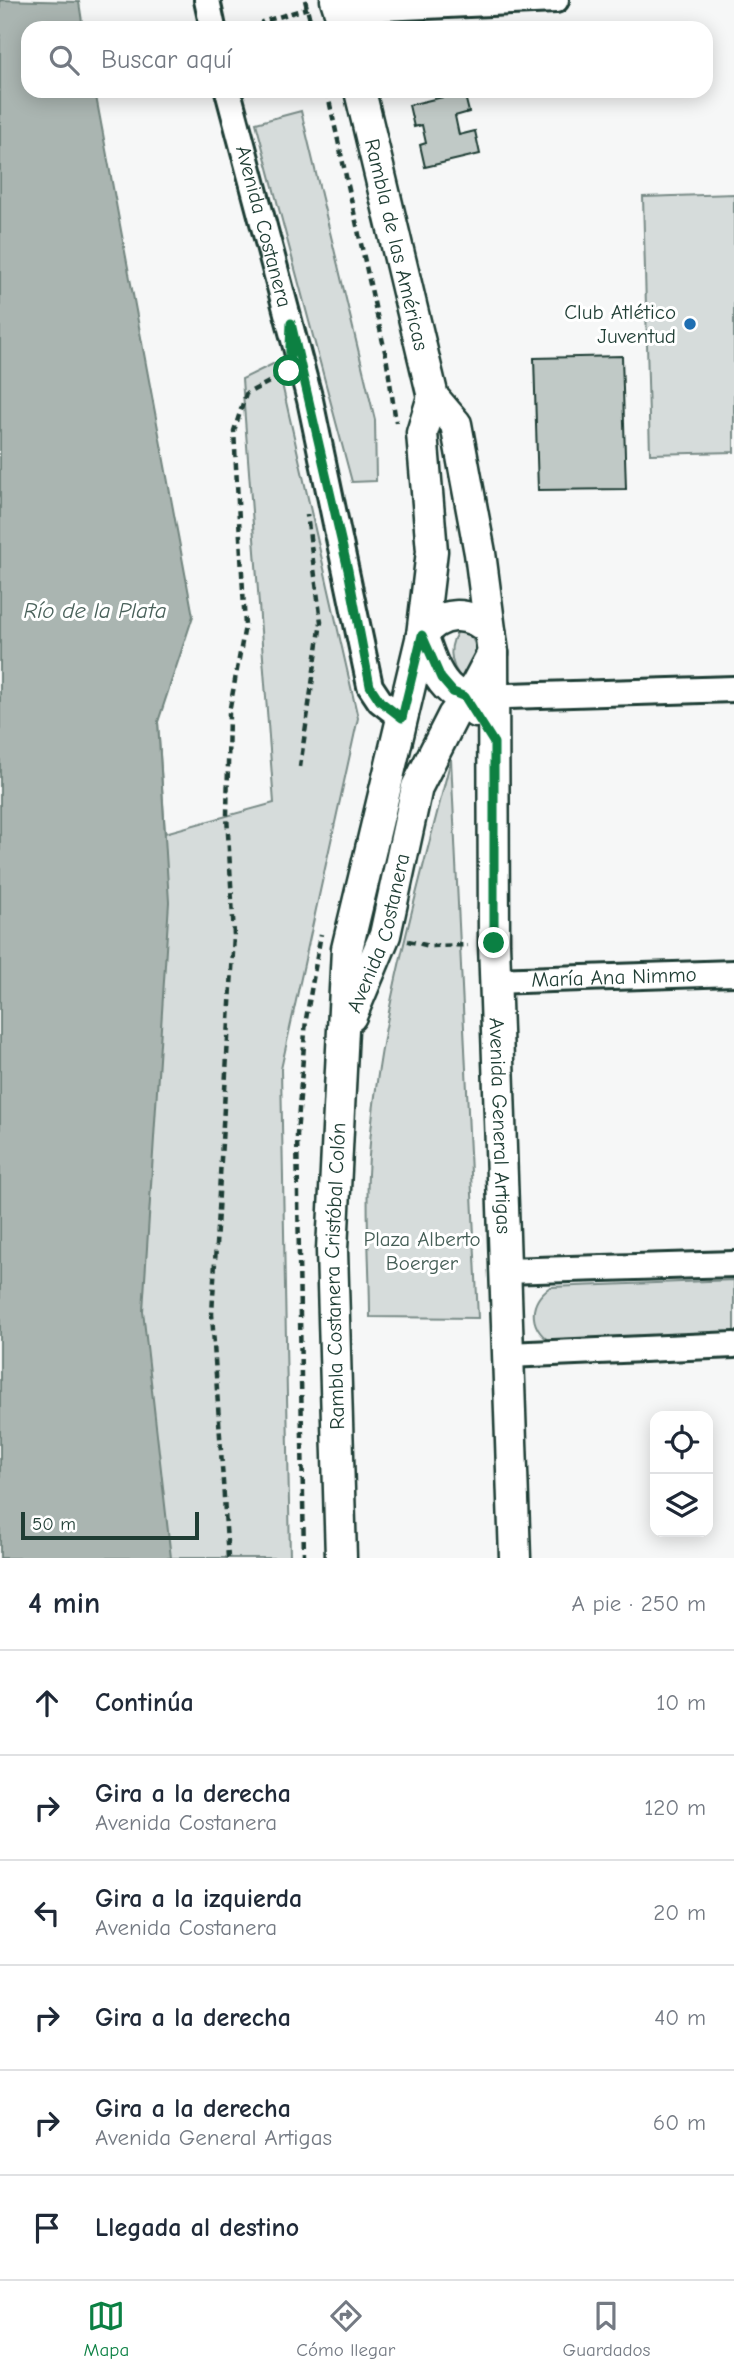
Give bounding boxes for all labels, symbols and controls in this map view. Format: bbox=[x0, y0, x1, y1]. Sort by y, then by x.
search box bbox=[21, 21, 713, 98]
icon: search bbox=[45, 41, 83, 79]
text: Buscar aquí bbox=[101, 45, 232, 75]
street label: Rambla de las Américas bbox=[360, 136, 434, 353]
street label: Avenida Costanera bbox=[231, 143, 297, 310]
place label: Club Atlético Juventud bbox=[564, 300, 676, 348]
marker: Club Atlético Juventud bbox=[682, 316, 698, 332]
route start bbox=[273, 355, 304, 386]
water label: Río de la Plata bbox=[23, 597, 167, 624]
street label: Avenida Costanera bbox=[342, 851, 414, 1016]
route end bbox=[478, 927, 509, 958]
street label: María Ana Nimmo bbox=[531, 962, 697, 992]
street label: Avenida General Artigas bbox=[485, 1017, 516, 1234]
street label: Rambla Costanera Cristóbal Colón bbox=[320, 1122, 350, 1430]
park label: Plaza Alberto Boerger bbox=[363, 1227, 481, 1275]
map controls bbox=[650, 1411, 713, 1537]
button: locate bbox=[650, 1411, 713, 1474]
button: layers bbox=[650, 1474, 713, 1537]
scale bar bbox=[21, 1509, 200, 1541]
text: 50 m bbox=[32, 1513, 76, 1535]
text: 4 min bbox=[28, 1586, 100, 1621]
text: A pie · 250 m bbox=[571, 1590, 706, 1617]
icon: ahead bbox=[28, 1684, 66, 1722]
text: Continúa bbox=[95, 1688, 194, 1718]
text: 10 m bbox=[656, 1689, 706, 1716]
text: Gira a la derecha bbox=[95, 1779, 291, 1809]
icon: right bbox=[28, 1789, 66, 1827]
text: 120 m bbox=[644, 1794, 706, 1821]
text: Avenida Costanera bbox=[95, 1809, 277, 1836]
text: Gira a la izquierda bbox=[95, 1884, 302, 1914]
icon: left bbox=[28, 1894, 66, 1932]
text: 20 m bbox=[653, 1899, 706, 1926]
text: Avenida Costanera bbox=[95, 1914, 277, 1941]
icon: right bbox=[28, 1999, 66, 2037]
text: Gira a la derecha bbox=[95, 2003, 291, 2033]
text: 40 m bbox=[654, 2004, 706, 2031]
text: Gira a la derecha bbox=[95, 2094, 291, 2124]
icon: right bbox=[28, 2104, 66, 2142]
text: 60 m bbox=[653, 2109, 706, 2136]
text: Avenida General Artigas bbox=[95, 2124, 332, 2151]
icon: arrive bbox=[28, 2209, 66, 2247]
text: Llegada al destino bbox=[95, 2213, 299, 2243]
tab: Mapa bbox=[84, 2297, 129, 2361]
tab: Cómo llegar bbox=[296, 2297, 395, 2361]
tab: Guardados bbox=[563, 2297, 650, 2361]

